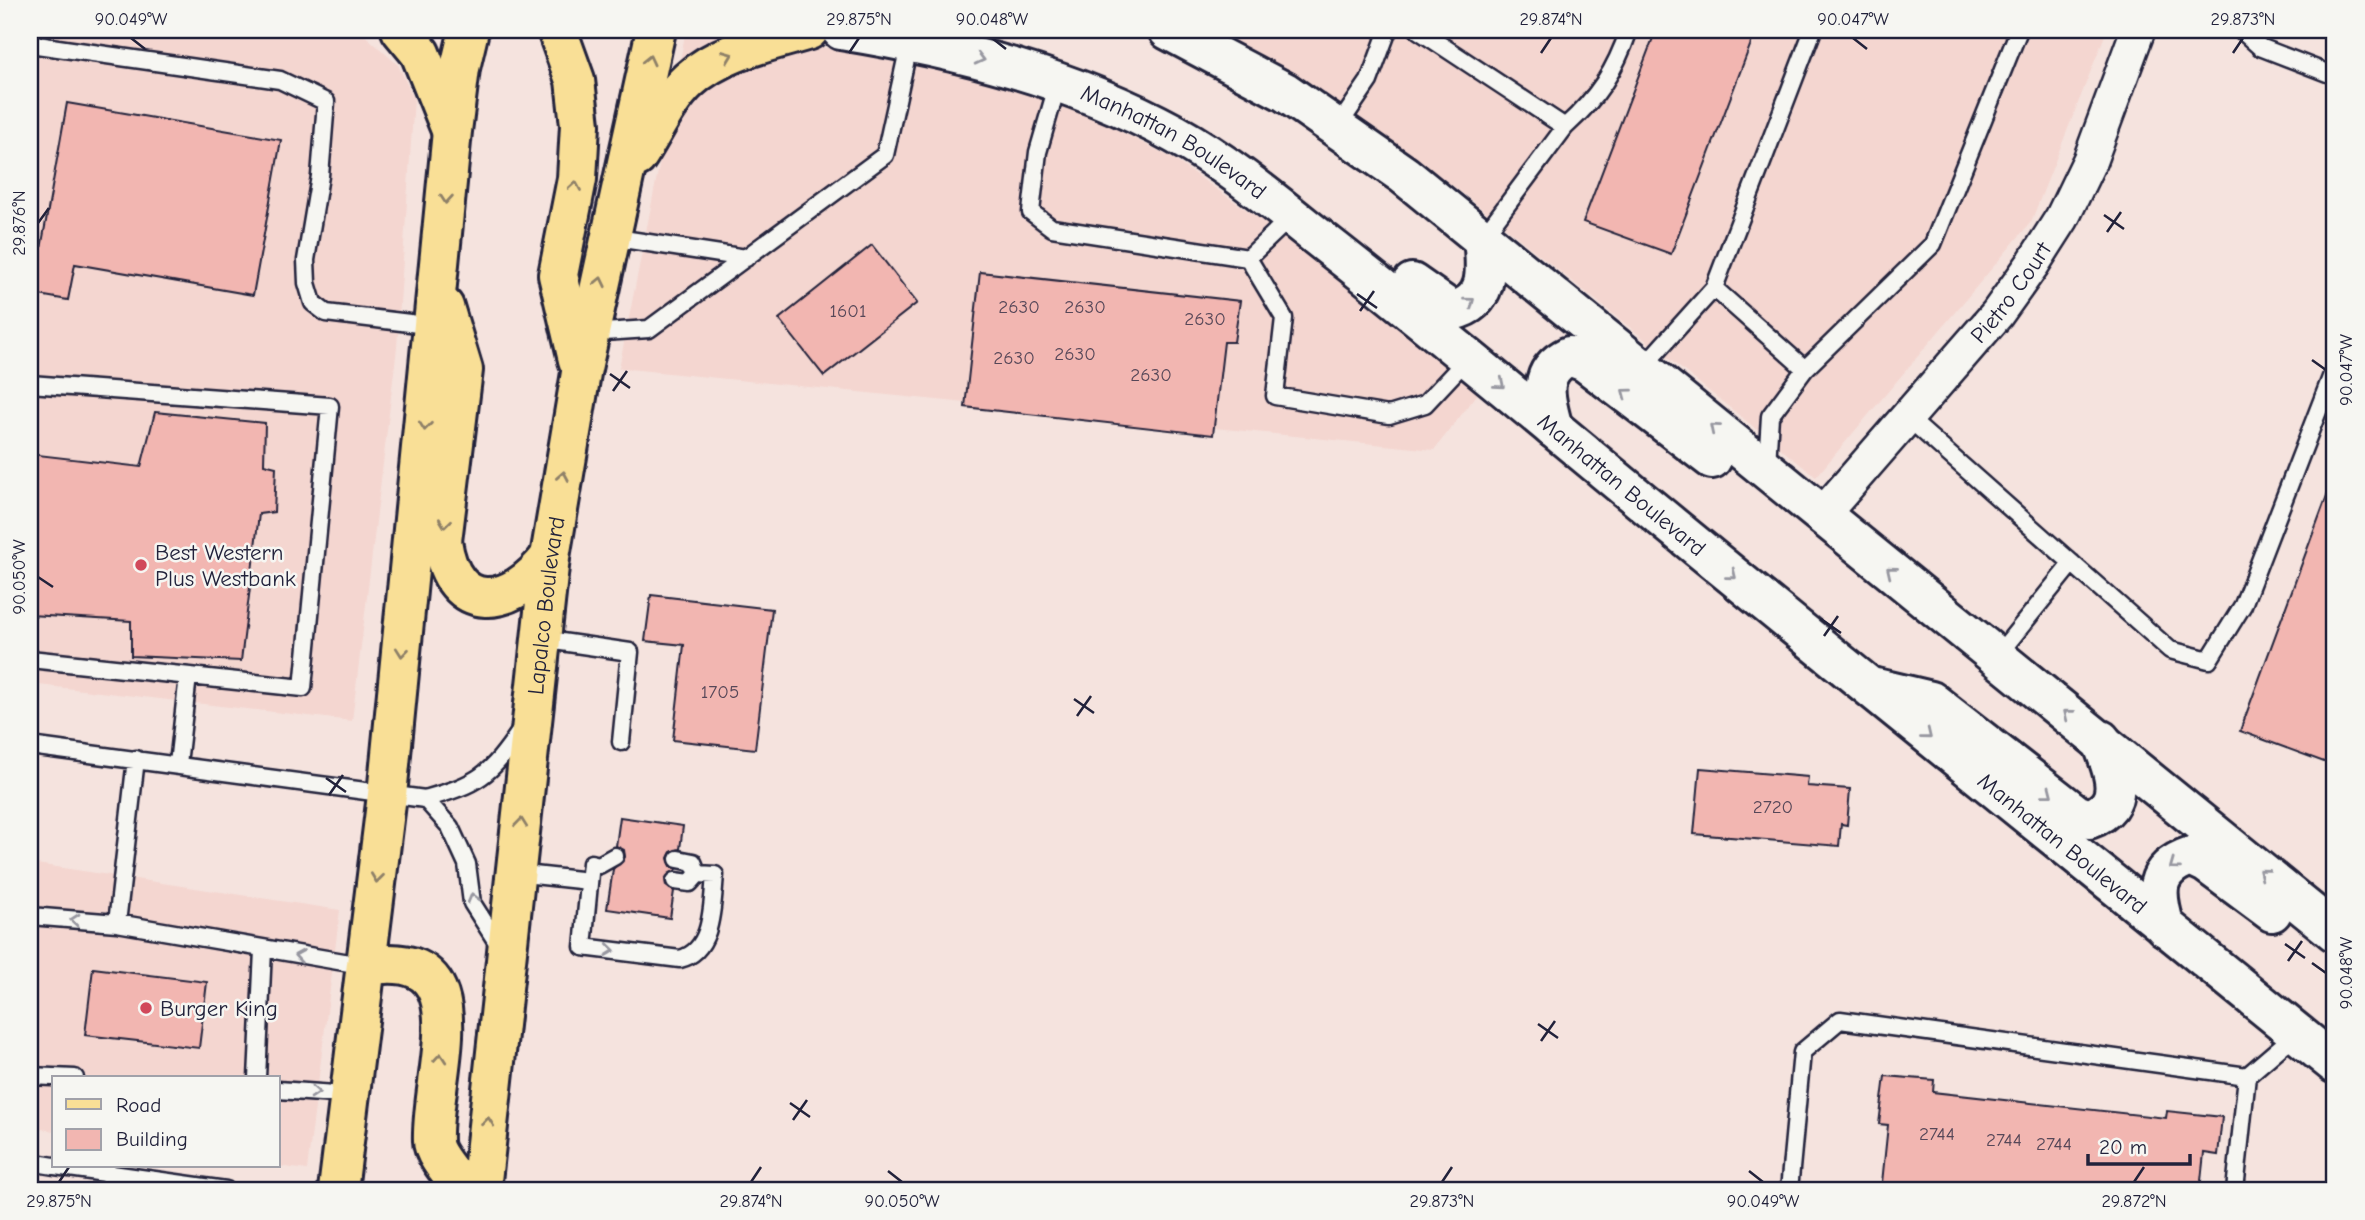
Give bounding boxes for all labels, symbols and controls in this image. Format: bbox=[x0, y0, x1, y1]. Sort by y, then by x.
text: 90.049°W bbox=[95, 9, 168, 30]
text: 29.875°N bbox=[826, 9, 892, 30]
text: 90.048°W bbox=[956, 9, 1029, 30]
text: 29.874°N bbox=[1519, 9, 1583, 30]
text: 90.047°W bbox=[1817, 9, 1889, 30]
text: 29.873°N bbox=[2211, 9, 2275, 30]
one-way arrow bbox=[974, 50, 986, 65]
one-way arrow bbox=[722, 51, 734, 65]
one-way arrow bbox=[641, 54, 656, 66]
street label: Manhattan Boulevard bbox=[1077, 79, 1272, 205]
one-way arrow bbox=[567, 180, 582, 192]
text: 29.876°N bbox=[9, 190, 30, 256]
one-way arrow bbox=[439, 194, 454, 205]
street label: Pietro Court bbox=[1965, 236, 2057, 348]
one-way arrow bbox=[592, 276, 607, 288]
house number: 2630 bbox=[998, 296, 1040, 318]
house number: 2630 bbox=[1064, 296, 1106, 318]
one-way arrow bbox=[1462, 298, 1474, 310]
house number: 1601 bbox=[830, 300, 866, 322]
house number: 2630 bbox=[1184, 308, 1226, 330]
text: 90.047°W bbox=[2336, 334, 2357, 406]
house number: 2630 bbox=[1054, 343, 1096, 365]
house number: 2630 bbox=[993, 347, 1035, 369]
house number: 2630 bbox=[1130, 364, 1172, 386]
one-way arrow bbox=[1491, 376, 1504, 388]
one-way arrow bbox=[1622, 389, 1634, 402]
street label: Manhattan Boulevard bbox=[1533, 408, 1711, 562]
one-way arrow bbox=[418, 421, 433, 432]
one-way arrow bbox=[1710, 424, 1723, 436]
one-way arrow bbox=[555, 470, 570, 482]
street label: Lapalco Boulevard bbox=[522, 514, 570, 696]
one-way arrow bbox=[437, 517, 452, 529]
text: 90.050°W bbox=[9, 539, 30, 615]
place label: Best Western Plus Westbank bbox=[155, 539, 296, 592]
marker: Best Western Plus Westbank bbox=[133, 557, 149, 573]
one-way arrow bbox=[1887, 566, 1899, 579]
one-way arrow bbox=[1723, 567, 1736, 579]
one-way arrow bbox=[395, 647, 410, 658]
house number: 1705 bbox=[701, 681, 739, 703]
one-way arrow bbox=[2064, 710, 2077, 722]
one-way arrow bbox=[1919, 726, 1931, 739]
street label: Manhattan Boulevard bbox=[1973, 767, 2152, 920]
one-way arrow bbox=[2041, 784, 2053, 797]
house number: 2720 bbox=[1753, 796, 1793, 818]
one-way arrow bbox=[513, 817, 528, 829]
one-way arrow bbox=[2170, 857, 2182, 869]
one-way arrow bbox=[2259, 869, 2272, 881]
one-way arrow bbox=[370, 872, 385, 884]
one-way arrow bbox=[467, 892, 481, 904]
one-way arrow bbox=[69, 913, 80, 928]
text: 90.048°W bbox=[2336, 936, 2357, 1009]
one-way arrow bbox=[604, 943, 616, 958]
one-way arrow bbox=[293, 949, 305, 964]
place label: Burger King bbox=[160, 995, 278, 1022]
marker: Burger King bbox=[138, 1000, 154, 1016]
one-way arrow bbox=[432, 1052, 447, 1063]
legend bbox=[52, 1076, 280, 1168]
one-way arrow bbox=[310, 1085, 321, 1100]
text: Road bbox=[116, 1093, 161, 1117]
one-way arrow bbox=[480, 1117, 495, 1128]
scale bar bbox=[2088, 1122, 2190, 1166]
house number: 2744 bbox=[1919, 1123, 1955, 1145]
text: Building bbox=[116, 1127, 188, 1151]
house number: 2744 bbox=[1986, 1129, 2022, 1151]
house number: 2744 bbox=[2036, 1133, 2072, 1155]
text: 20 m bbox=[2099, 1135, 2147, 1159]
text: 29.875°N bbox=[26, 1191, 92, 1212]
text: 29.874°N bbox=[719, 1191, 783, 1212]
text: 90.050°W bbox=[864, 1191, 940, 1212]
text: 29.873°N bbox=[1410, 1191, 1474, 1212]
text: 90.049°W bbox=[1727, 1191, 1800, 1212]
text: 29.872°N bbox=[2101, 1191, 2167, 1212]

